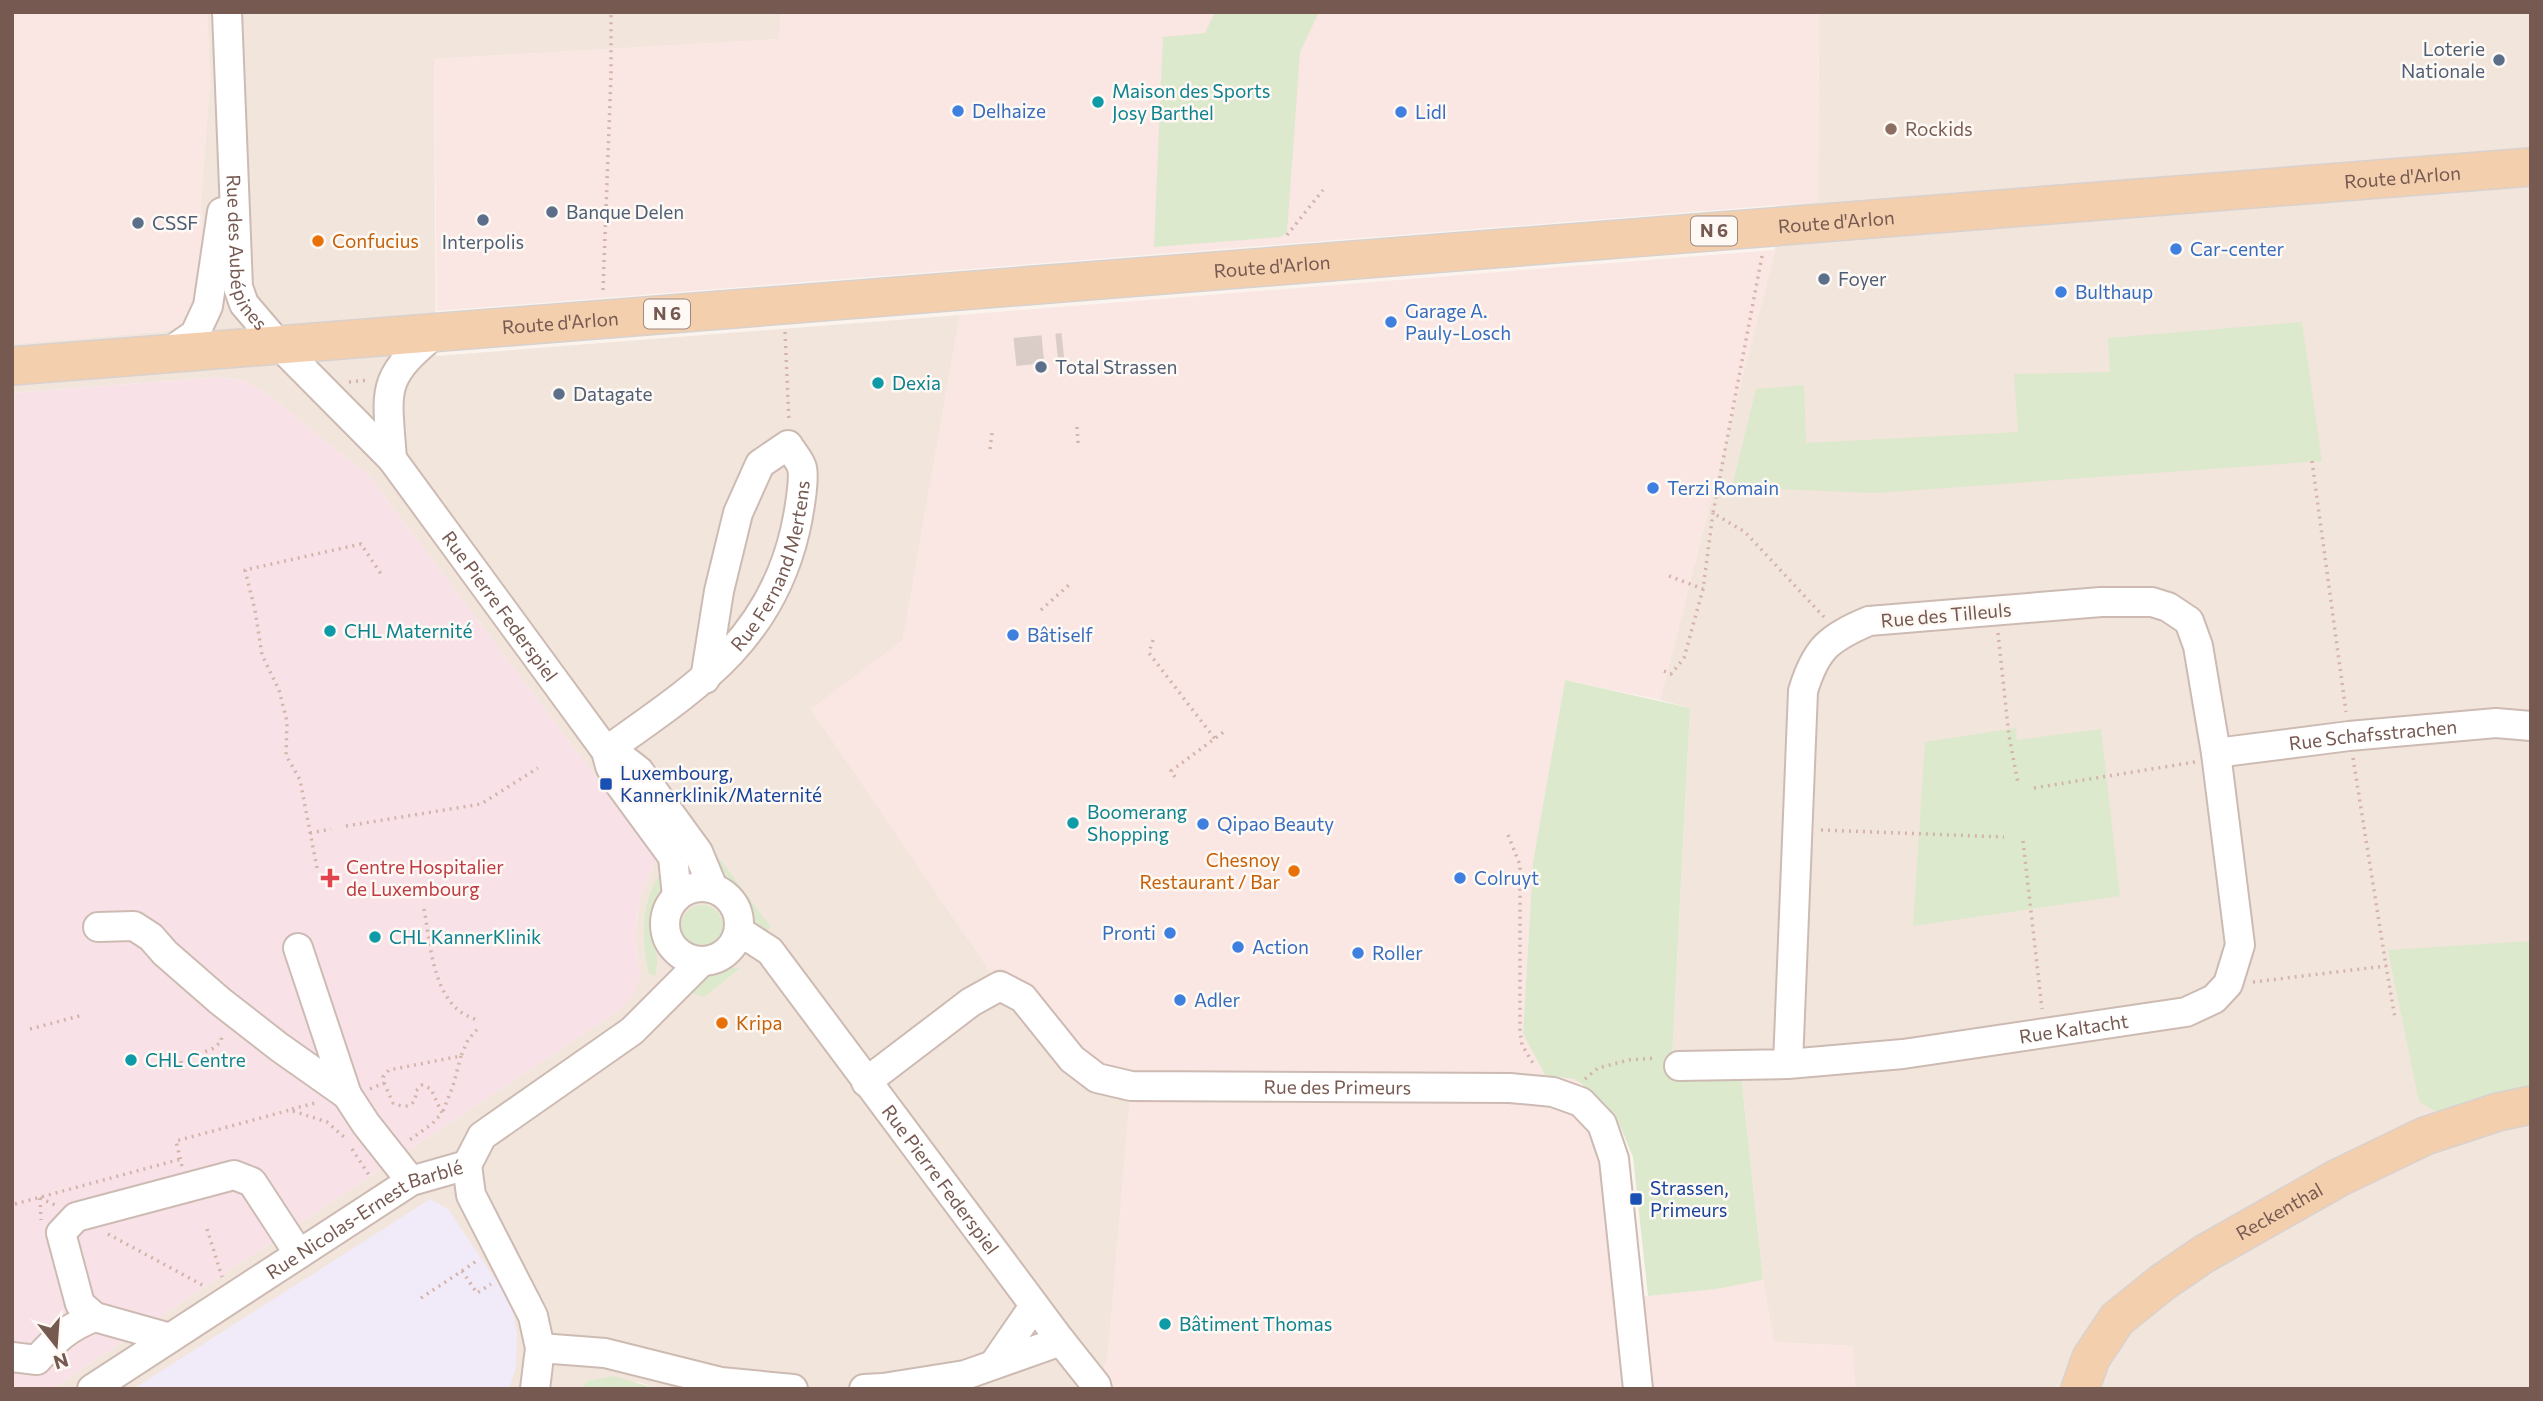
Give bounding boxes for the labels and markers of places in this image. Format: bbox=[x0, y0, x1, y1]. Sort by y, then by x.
place label: Loterie Nationale bbox=[2401, 37, 2485, 82]
marker: Loterie Nationale bbox=[2491, 52, 2507, 68]
place label: Maison des Sports Josy Barthel bbox=[1112, 79, 1270, 124]
marker: Maison des Sports Josy Barthel bbox=[1090, 94, 1106, 110]
place label: Delhaize bbox=[972, 99, 1046, 122]
place label: Lidl bbox=[1415, 100, 1447, 123]
marker: Delhaize bbox=[950, 103, 966, 119]
marker: Lidl bbox=[1393, 104, 1409, 120]
place label: Rockids bbox=[1905, 117, 1973, 140]
marker: Rockids bbox=[1883, 121, 1899, 137]
place label: Banque Delen bbox=[566, 200, 684, 223]
marker: Banque Delen bbox=[544, 204, 560, 220]
place label: CSSF bbox=[152, 211, 198, 234]
marker: Interpolis bbox=[475, 212, 491, 228]
marker: CSSF bbox=[130, 215, 146, 231]
place label: Confucius bbox=[332, 229, 419, 252]
place label: Interpolis bbox=[442, 230, 524, 253]
marker: Confucius bbox=[310, 233, 326, 249]
place label: Car-center bbox=[2190, 237, 2285, 260]
marker: Car-center bbox=[2168, 241, 2184, 257]
place label: Foyer bbox=[1838, 267, 1887, 290]
marker: Foyer bbox=[1816, 271, 1832, 287]
place label: Bulthaup bbox=[2075, 280, 2153, 303]
marker: Bulthaup bbox=[2053, 284, 2069, 300]
place label: Garage A. Pauly-Losch bbox=[1405, 299, 1511, 344]
marker: Garage A. Pauly-Losch bbox=[1383, 314, 1399, 330]
place label: Total Strassen bbox=[1055, 355, 1177, 378]
marker: Total Strassen bbox=[1033, 359, 1049, 375]
place label: Dexia bbox=[892, 371, 941, 394]
marker: Dexia bbox=[870, 375, 886, 391]
place label: Datagate bbox=[573, 382, 652, 405]
marker: Datagate bbox=[551, 386, 567, 402]
place label: Terzi Romain bbox=[1667, 476, 1779, 499]
marker: Terzi Romain bbox=[1645, 480, 1661, 496]
place label: CHL Maternité bbox=[344, 619, 472, 642]
marker: CHL Maternité bbox=[322, 623, 338, 639]
place label: Bâtiself bbox=[1027, 623, 1093, 646]
marker: Bâtiself bbox=[1005, 627, 1021, 643]
place label: Luxembourg, Kannerklinik/Maternité bbox=[620, 761, 822, 806]
marker: Luxembourg, Kannerklinik/Maternité bbox=[598, 776, 614, 792]
place label: Boomerang Shopping bbox=[1087, 800, 1187, 845]
place label: Qipao Beauty bbox=[1217, 812, 1334, 835]
marker: Boomerang Shopping bbox=[1065, 815, 1081, 831]
marker: Qipao Beauty bbox=[1195, 816, 1211, 832]
place label: Chesnoy Restaurant / Bar bbox=[1139, 848, 1280, 893]
place label: Centre Hospitalier de Luxembourg bbox=[346, 855, 504, 900]
marker: Chesnoy Restaurant / Bar bbox=[1286, 863, 1302, 879]
place label: Colruyt bbox=[1474, 866, 1539, 889]
marker: Centre Hospitalier de Luxembourg bbox=[320, 868, 340, 888]
marker: Colruyt bbox=[1452, 870, 1468, 886]
place label: Pronti bbox=[1102, 921, 1156, 944]
place label: CHL KannerKlinik bbox=[389, 925, 541, 948]
marker: Pronti bbox=[1162, 925, 1178, 941]
marker: CHL KannerKlinik bbox=[367, 929, 383, 945]
place label: Action bbox=[1252, 935, 1309, 958]
marker: Action bbox=[1230, 939, 1246, 955]
place label: Roller bbox=[1372, 941, 1423, 964]
marker: Roller bbox=[1350, 945, 1366, 961]
place label: Adler bbox=[1194, 988, 1240, 1011]
marker: Adler bbox=[1172, 992, 1188, 1008]
place label: Kripa bbox=[736, 1011, 782, 1034]
marker: Kripa bbox=[714, 1015, 730, 1031]
place label: CHL Centre bbox=[145, 1048, 246, 1071]
marker: CHL Centre bbox=[123, 1052, 139, 1068]
place label: Strassen, Primeurs bbox=[1650, 1176, 1729, 1221]
marker: Strassen, Primeurs bbox=[1628, 1191, 1644, 1207]
place label: Bâtiment Thomas bbox=[1179, 1312, 1332, 1335]
marker: Bâtiment Thomas bbox=[1157, 1316, 1173, 1332]

